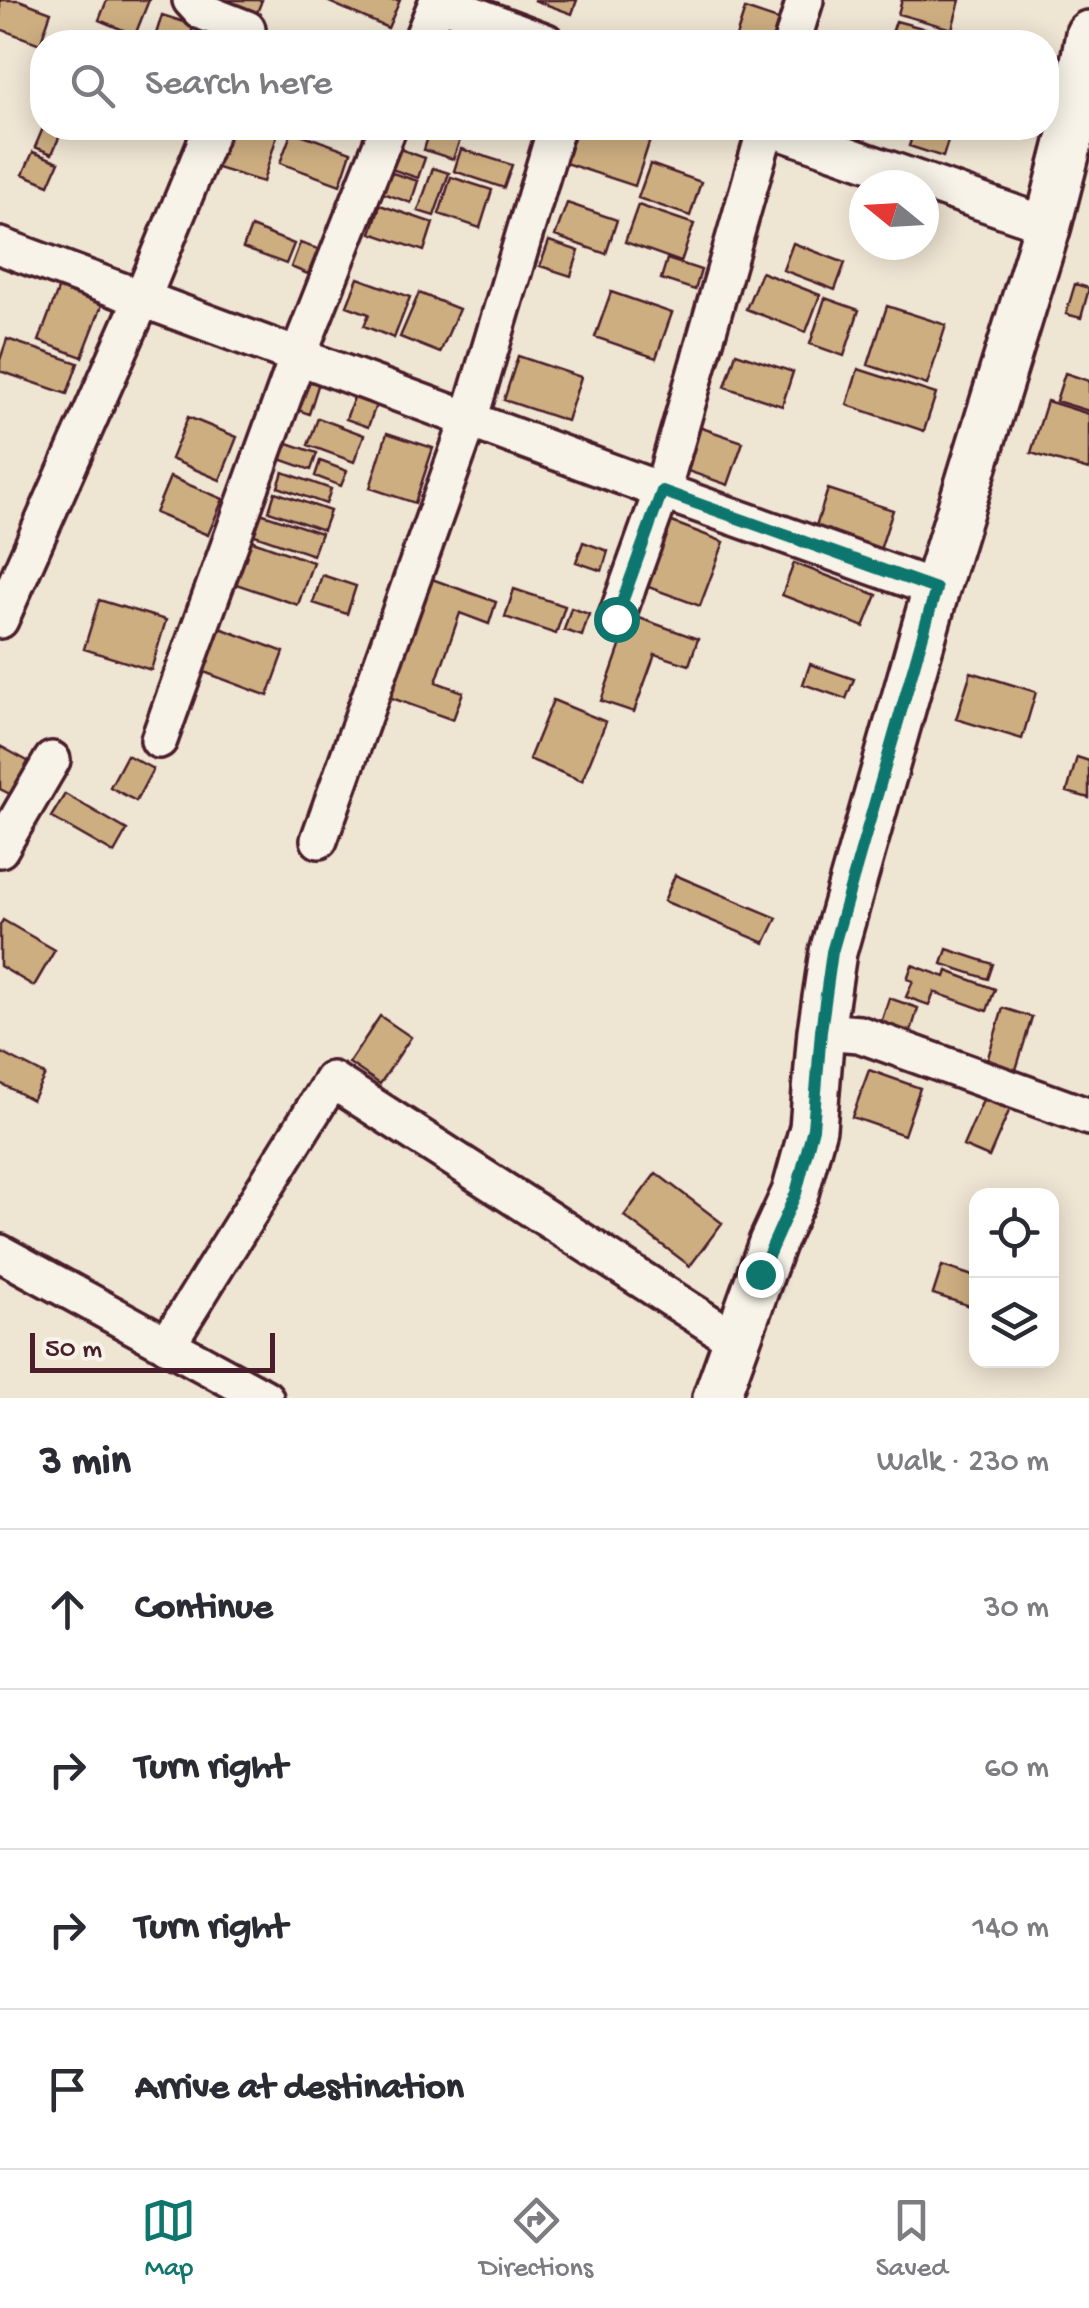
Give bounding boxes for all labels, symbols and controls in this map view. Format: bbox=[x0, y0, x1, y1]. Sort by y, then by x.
search box bbox=[30, 30, 1059, 140]
icon: search bbox=[65, 58, 120, 113]
text: Search here bbox=[145, 63, 332, 107]
north arrow bbox=[849, 170, 939, 260]
route start bbox=[594, 597, 640, 643]
map controls bbox=[969, 1188, 1059, 1368]
button: locate bbox=[969, 1188, 1059, 1278]
route end bbox=[738, 1252, 784, 1298]
button: layers bbox=[969, 1278, 1059, 1368]
scale bar bbox=[30, 1328, 275, 1372]
text: 50 m bbox=[45, 1334, 102, 1367]
text: 3 min bbox=[40, 1439, 131, 1488]
text: Walk · 230 m bbox=[877, 1444, 1049, 1482]
icon: ahead bbox=[40, 1582, 95, 1637]
text: Continue bbox=[135, 1587, 273, 1631]
text: 30 m bbox=[984, 1590, 1049, 1628]
icon: right bbox=[40, 1742, 95, 1797]
text: Turn right bbox=[135, 1747, 287, 1791]
text: 60 m bbox=[984, 1750, 1049, 1788]
icon: right bbox=[40, 1902, 95, 1957]
text: Turn right bbox=[135, 1907, 287, 1951]
text: 140 m bbox=[972, 1910, 1049, 1948]
icon: arrive bbox=[40, 2062, 95, 2117]
text: Arrive at destination bbox=[135, 2067, 464, 2111]
tab: Map bbox=[141, 2193, 196, 2286]
tab: Directions bbox=[479, 2193, 593, 2286]
tab: Saved bbox=[876, 2193, 948, 2286]

